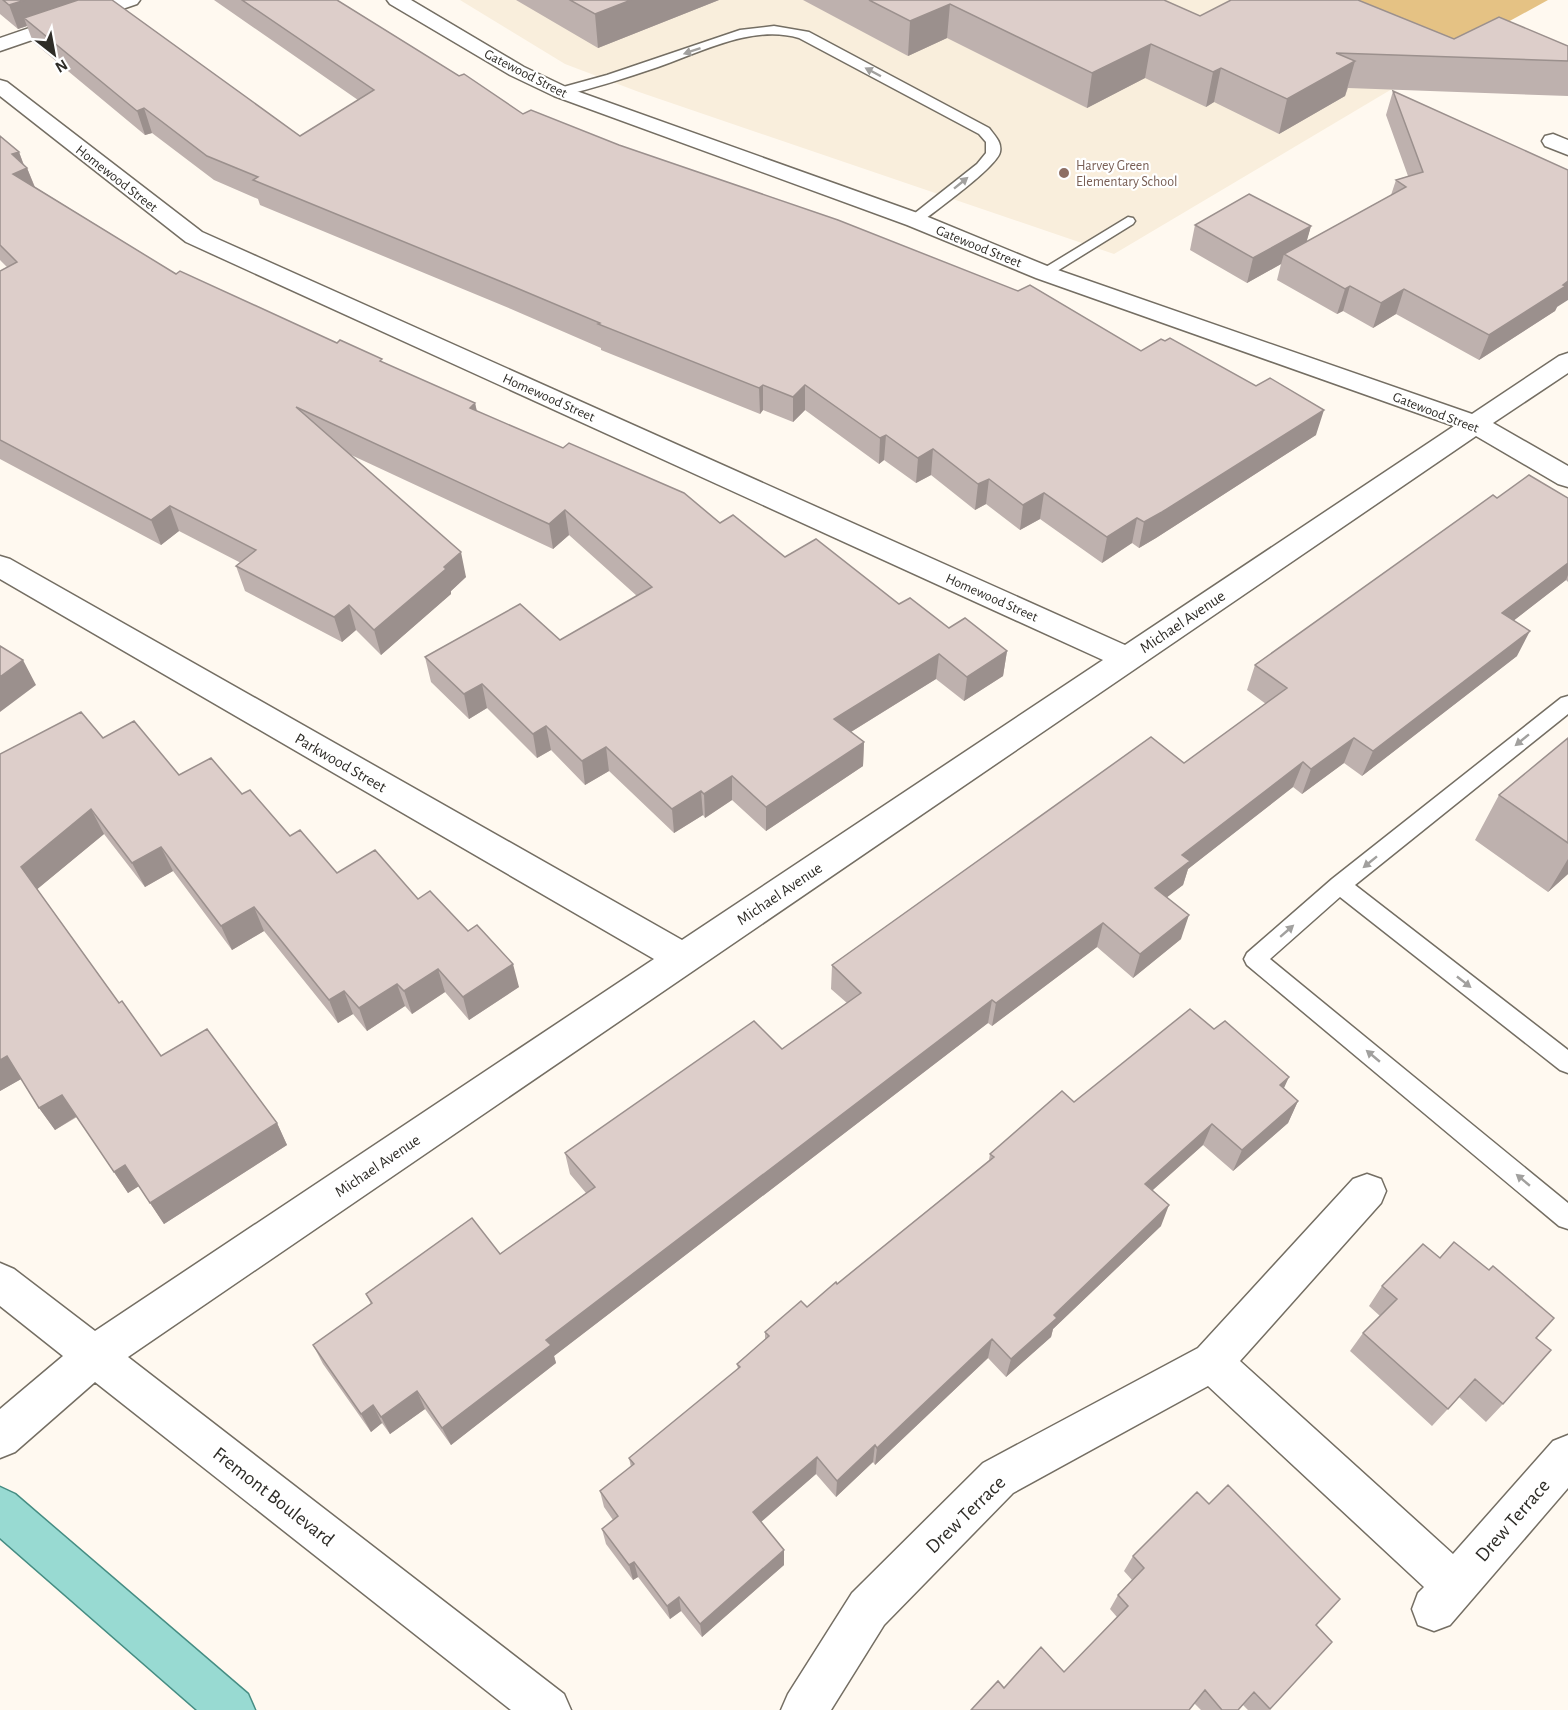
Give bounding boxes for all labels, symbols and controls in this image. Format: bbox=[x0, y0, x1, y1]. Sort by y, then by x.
north arrow bbox=[24, 24, 84, 84]
street label: Gatewood Street bbox=[482, 47, 570, 101]
one-way arrow bbox=[683, 47, 701, 56]
text: N bbox=[52, 56, 70, 76]
one-way arrow bbox=[865, 67, 882, 77]
street label: Homewood Street bbox=[73, 143, 160, 215]
place label: Harvey Green Elementary School bbox=[1076, 159, 1178, 189]
marker: Harvey Green Elementary School bbox=[1057, 166, 1071, 180]
one-way arrow bbox=[953, 177, 969, 190]
street label: Gatewood Street bbox=[934, 223, 1024, 271]
street label: Homewood Street bbox=[500, 371, 597, 425]
street label: Gatewood Street bbox=[1391, 390, 1481, 436]
street label: Homewood Street bbox=[943, 571, 1040, 625]
street label: Michael Avenue bbox=[1137, 588, 1228, 656]
street label: Parkwood Street bbox=[292, 730, 389, 795]
one-way arrow bbox=[1515, 733, 1530, 745]
one-way arrow bbox=[1362, 855, 1378, 868]
street label: Michael Avenue bbox=[734, 860, 825, 928]
one-way arrow bbox=[1279, 925, 1294, 938]
one-way arrow bbox=[1456, 976, 1472, 989]
one-way arrow bbox=[1366, 1050, 1381, 1063]
street label: Michael Avenue bbox=[332, 1132, 423, 1200]
one-way arrow bbox=[1515, 1174, 1531, 1187]
street label: Fremont Boulevard bbox=[209, 1443, 338, 1550]
street label: Drew Terrace bbox=[922, 1472, 1009, 1557]
street label: Drew Terrace bbox=[1472, 1476, 1554, 1566]

